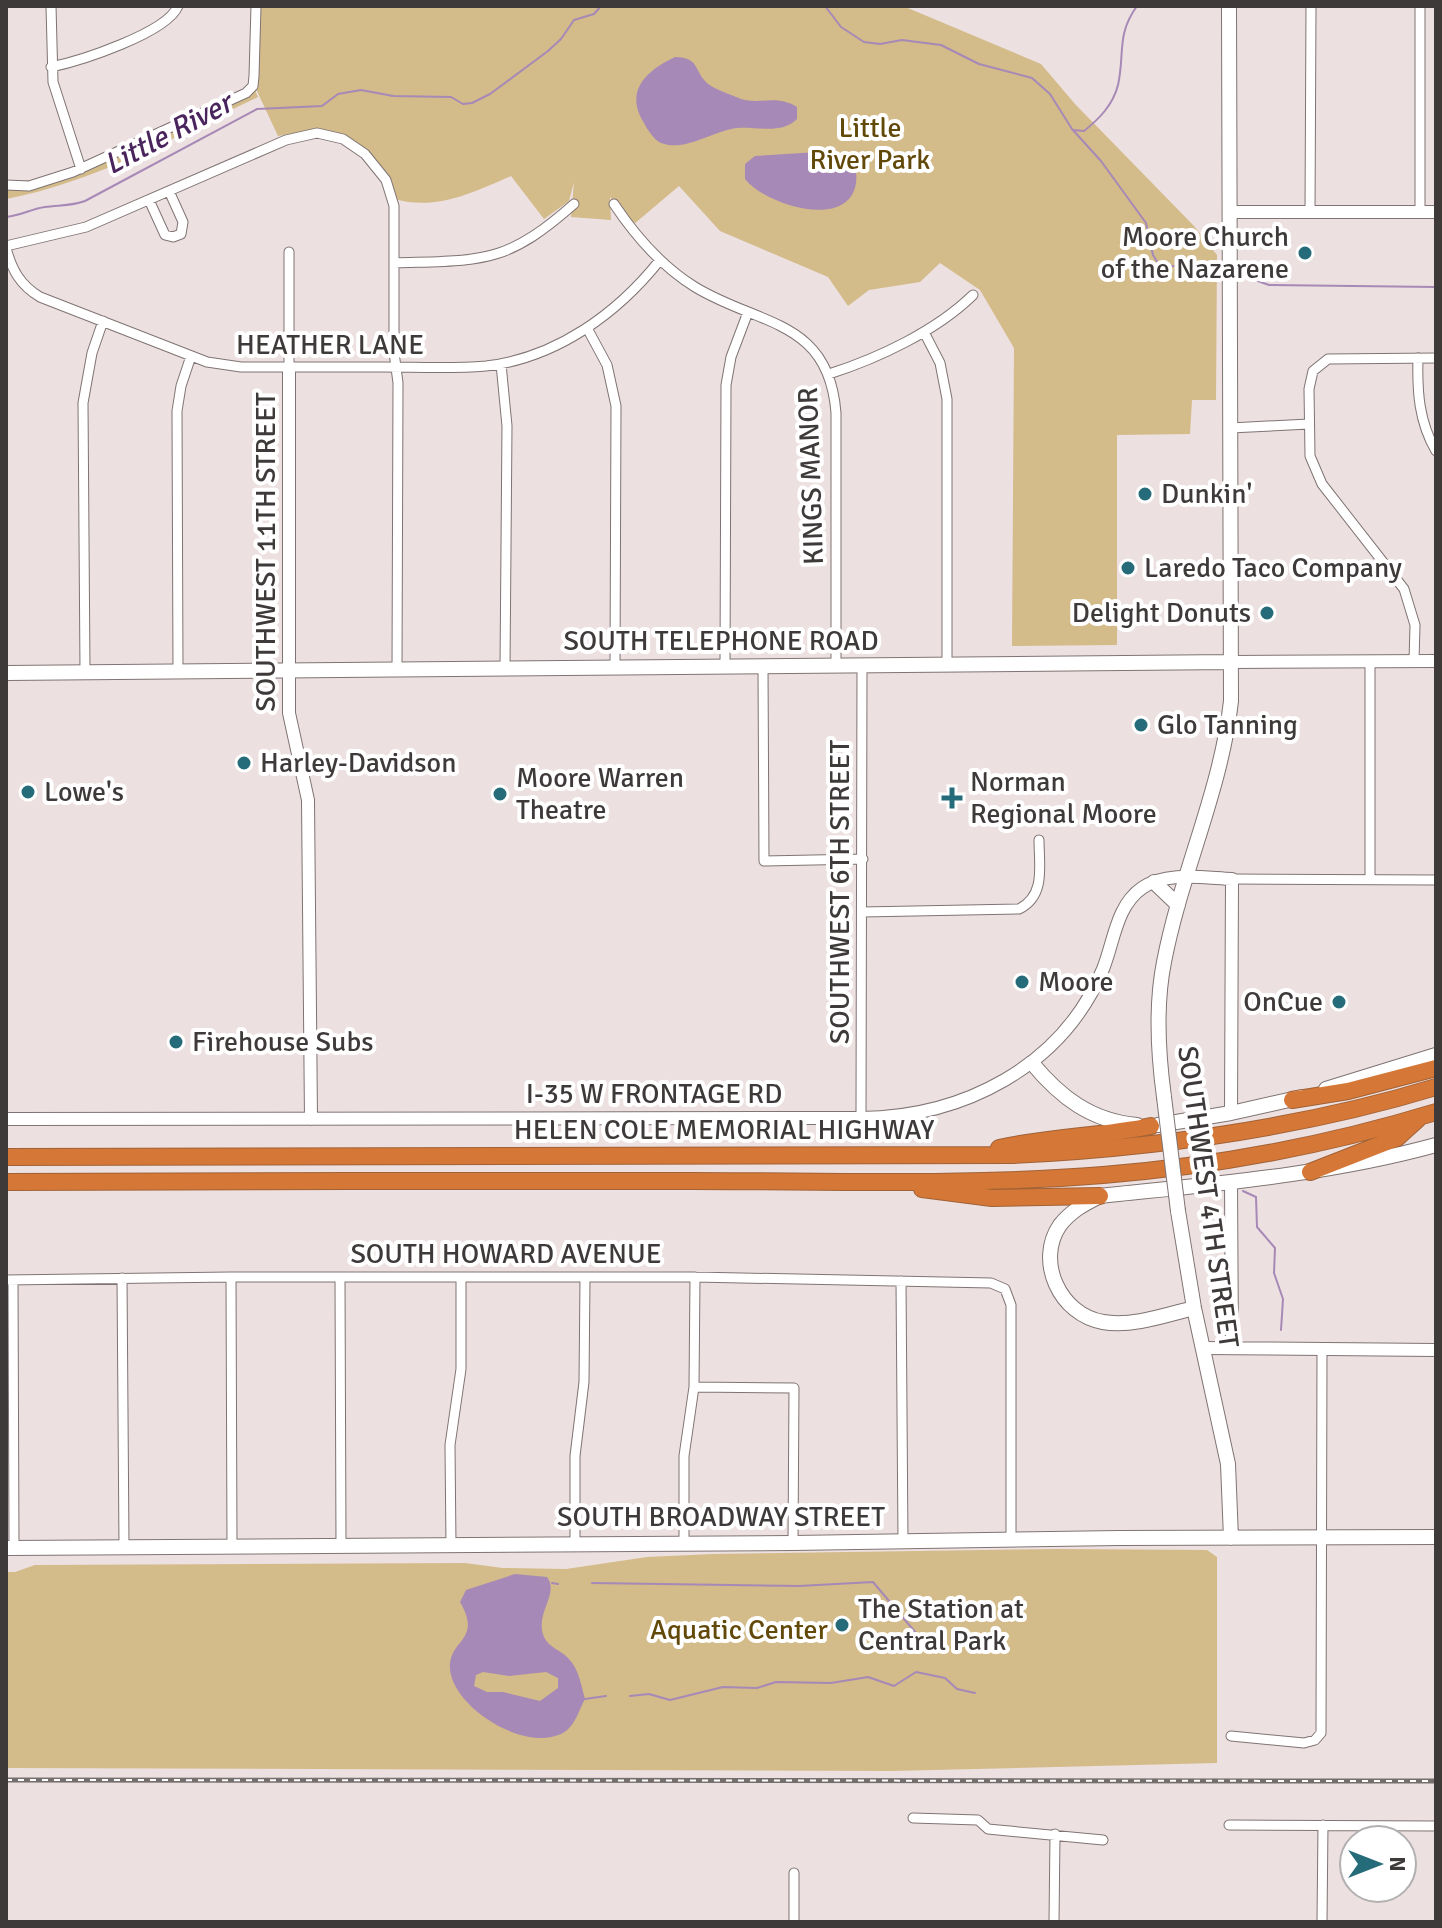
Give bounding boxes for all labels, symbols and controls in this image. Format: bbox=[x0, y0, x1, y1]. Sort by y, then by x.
water label: Little River bbox=[98, 83, 242, 183]
park label: Little River Park bbox=[810, 111, 930, 177]
place label: Moore Church of the Nazarene bbox=[1101, 220, 1289, 286]
marker: Moore Church of the Nazarene bbox=[1296, 244, 1314, 262]
street label: HEATHER LANE bbox=[236, 328, 424, 362]
street label: KINGS MANOR bbox=[791, 387, 831, 565]
street label: SOUTHWEST 11TH STREET bbox=[249, 392, 283, 712]
place label: Dunkin' bbox=[1161, 477, 1252, 511]
marker: Dunkin' bbox=[1136, 485, 1154, 503]
place label: Laredo Taco Company bbox=[1144, 551, 1402, 585]
marker: Laredo Taco Company bbox=[1119, 559, 1137, 577]
place label: Delight Donuts bbox=[1072, 596, 1251, 630]
marker: Delight Donuts bbox=[1258, 604, 1276, 622]
street label: SOUTH TELEPHONE ROAD bbox=[563, 624, 879, 658]
place label: Glo Tanning bbox=[1157, 708, 1298, 742]
marker: Glo Tanning bbox=[1132, 716, 1150, 734]
street label: SOUTHWEST 6TH STREET bbox=[823, 740, 857, 1044]
place label: Harley-Davidson bbox=[260, 746, 456, 780]
marker: Harley-Davidson bbox=[235, 754, 253, 772]
place label: Moore Warren Theatre bbox=[516, 761, 684, 827]
place label: Norman Regional Moore bbox=[970, 765, 1157, 831]
place label: Lowe's bbox=[44, 775, 124, 809]
marker: Lowe's bbox=[19, 783, 37, 801]
marker: Moore Warren Theatre bbox=[491, 785, 509, 803]
marker: Norman Regional Moore bbox=[941, 787, 963, 809]
place label: Moore bbox=[1038, 965, 1114, 999]
marker: Moore bbox=[1013, 973, 1031, 991]
place label: OnCue bbox=[1243, 985, 1323, 1019]
marker: OnCue bbox=[1330, 993, 1348, 1011]
place label: Firehouse Subs bbox=[192, 1025, 373, 1059]
marker: Firehouse Subs bbox=[167, 1033, 185, 1051]
street label: SOUTHWEST 4TH STREET bbox=[1170, 1044, 1246, 1350]
street label: I-35 W FRONTAGE RD bbox=[526, 1077, 782, 1111]
street label: HELEN COLE MEMORIAL HIGHWAY bbox=[514, 1113, 934, 1147]
street label: SOUTH HOWARD AVENUE bbox=[350, 1237, 662, 1271]
street label: SOUTH BROADWAY STREET bbox=[557, 1500, 885, 1534]
place label: The Station at Central Park bbox=[858, 1592, 1024, 1658]
park label: Aquatic Center bbox=[650, 1613, 829, 1647]
marker: The Station at Central Park bbox=[833, 1616, 851, 1634]
north arrow bbox=[1338, 1824, 1418, 1904]
text: N bbox=[1384, 1856, 1411, 1872]

